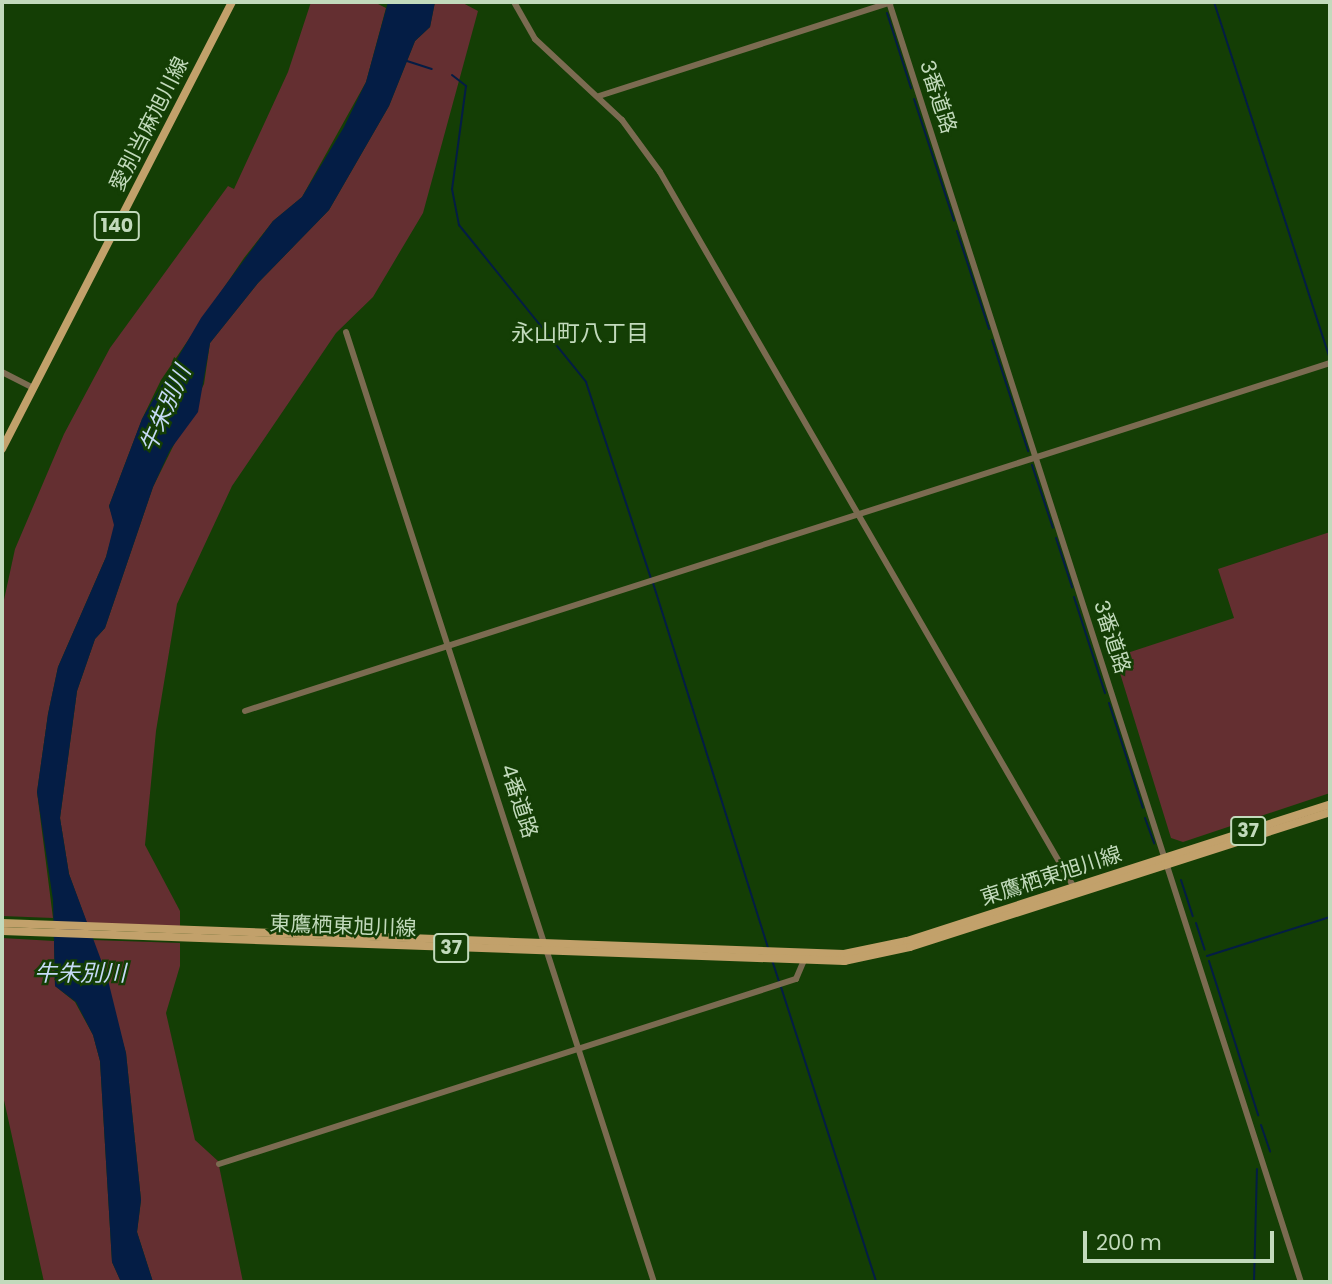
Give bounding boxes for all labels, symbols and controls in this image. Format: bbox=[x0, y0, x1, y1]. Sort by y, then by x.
street label: 愛別当麻旭川線 bbox=[104, 53, 194, 195]
street label: 3番道路 bbox=[914, 57, 962, 137]
road number: 140 bbox=[92, 210, 142, 242]
district label: 永山町八丁目 bbox=[511, 319, 649, 347]
water label: 牛朱別川 bbox=[134, 361, 196, 457]
street label: 3番道路 bbox=[1088, 597, 1136, 677]
street label: 4番道路 bbox=[495, 761, 543, 841]
road number: 37 bbox=[1229, 816, 1267, 846]
street label: 東鷹栖東旭川線 bbox=[977, 841, 1125, 911]
street label: 東鷹栖東旭川線 bbox=[269, 911, 417, 941]
road number: 37 bbox=[432, 932, 470, 964]
water label: 牛朱別川 bbox=[34, 959, 126, 987]
scale bar bbox=[1087, 1218, 1278, 1262]
text: 200 m bbox=[1096, 1228, 1162, 1257]

